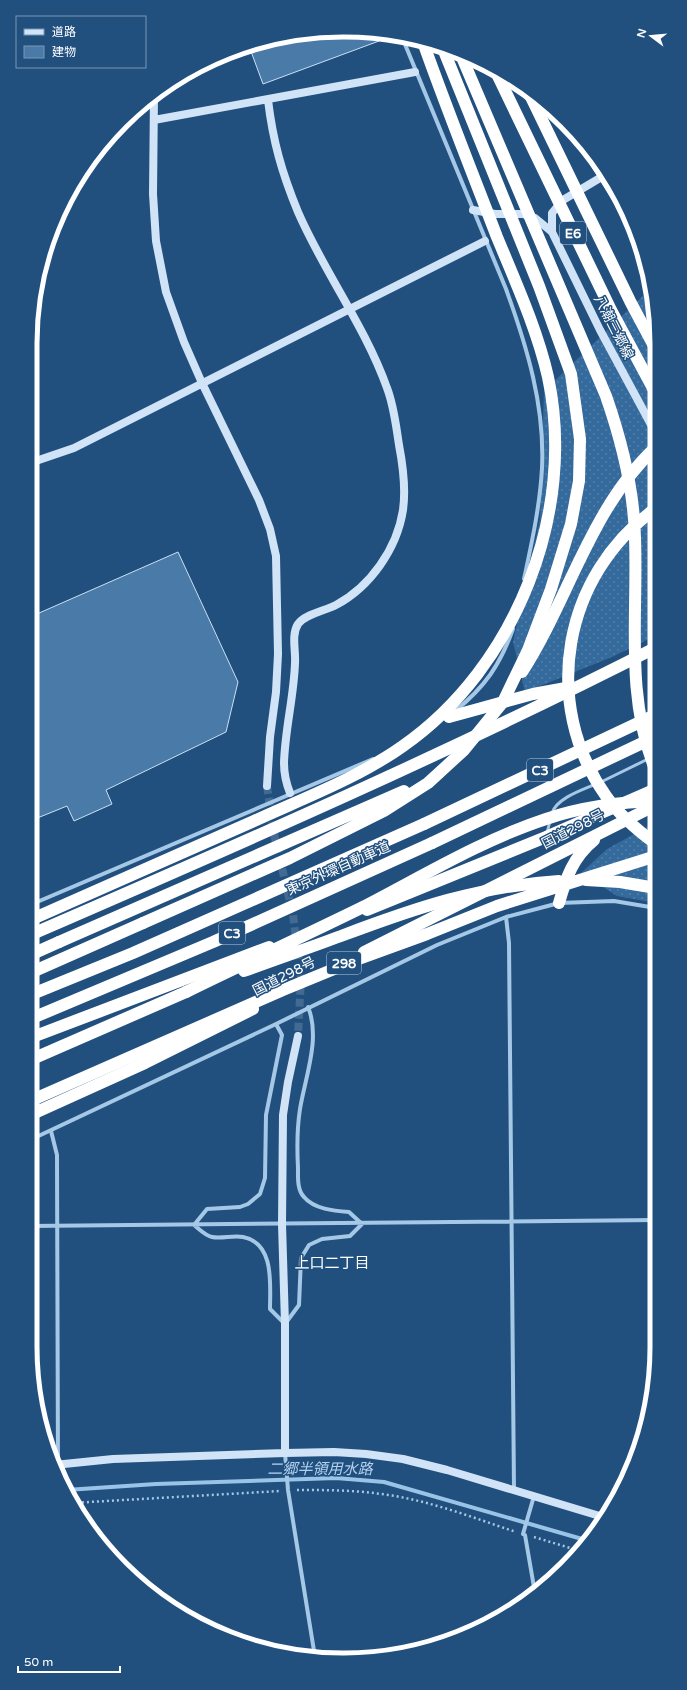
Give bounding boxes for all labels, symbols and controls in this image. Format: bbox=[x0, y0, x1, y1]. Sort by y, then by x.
legend bbox=[16, 16, 146, 68]
north arrow bbox=[631, 16, 671, 56]
text: 道路 bbox=[52, 25, 76, 39]
text: N bbox=[634, 27, 649, 39]
text: 建物 bbox=[52, 45, 76, 59]
road number: E6 bbox=[560, 222, 586, 244]
street label: 八潮三郷線 bbox=[590, 292, 637, 362]
road number: C3 bbox=[527, 759, 553, 781]
street label: 国道298号 bbox=[539, 806, 608, 853]
street label: 東京外環自動車道 bbox=[284, 838, 393, 899]
road number: C3 bbox=[219, 922, 245, 944]
road number: 298 bbox=[327, 952, 361, 974]
street label: 国道298号 bbox=[250, 953, 319, 1000]
district label: 上口二丁目 bbox=[294, 1254, 370, 1272]
water label: 二郷半領用水路 bbox=[267, 1460, 374, 1478]
scale bar bbox=[18, 1648, 120, 1674]
text: 50 m bbox=[24, 1655, 53, 1669]

